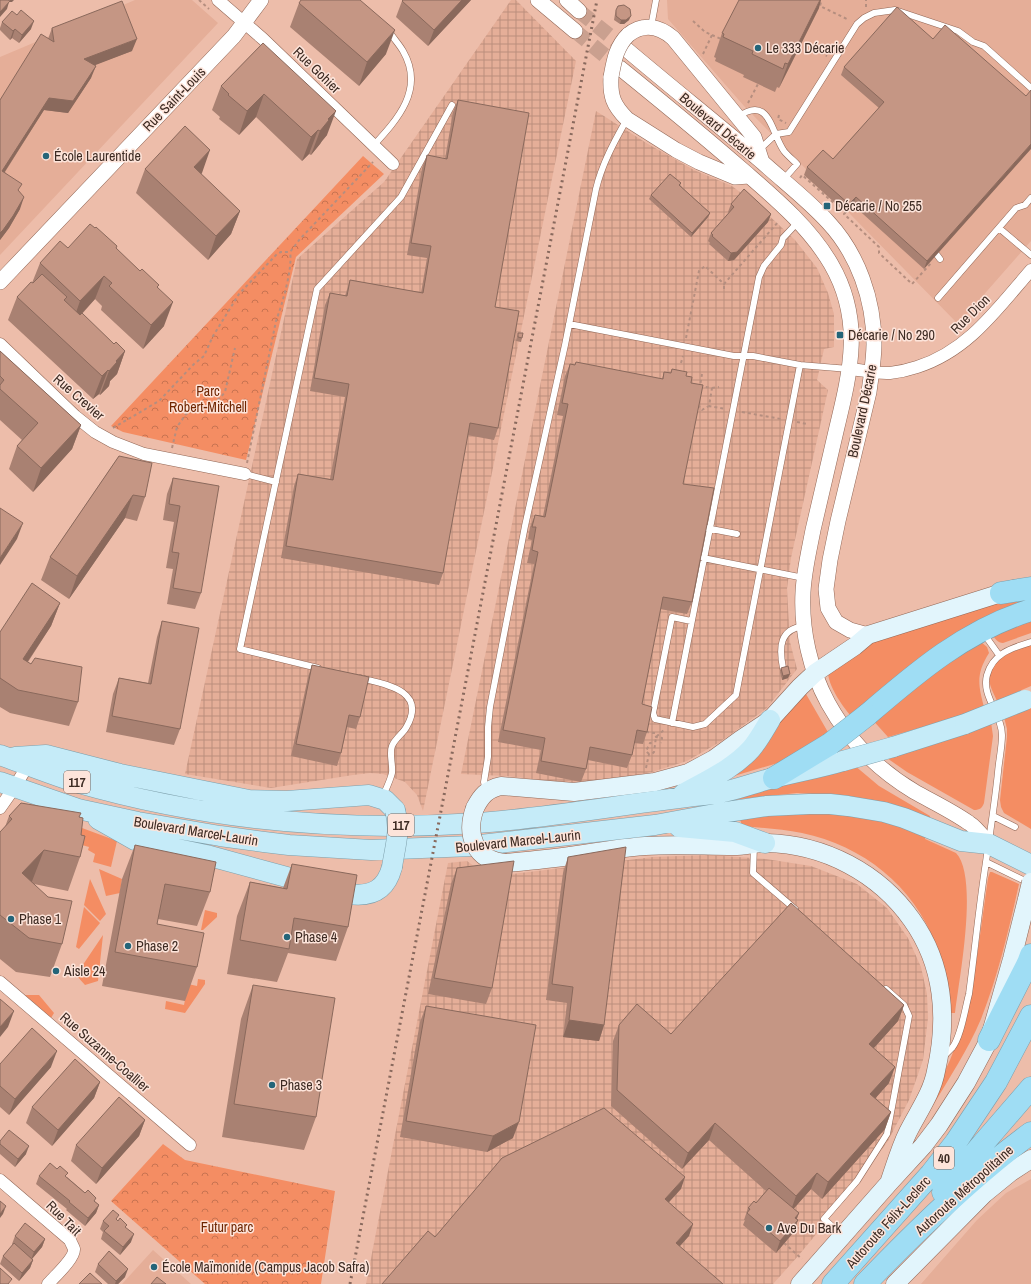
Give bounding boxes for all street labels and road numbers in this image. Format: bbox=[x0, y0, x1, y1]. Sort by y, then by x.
street label: Rue Gohier bbox=[289, 43, 345, 97]
street label: Rue Saint-Louis bbox=[139, 63, 209, 135]
street label: Boulevard Décarie bbox=[676, 89, 760, 163]
street label: Rue Dion bbox=[946, 290, 994, 338]
street label: Boulevard Décarie bbox=[843, 363, 881, 459]
street label: Rue Crevier bbox=[50, 370, 108, 424]
road number: 117 bbox=[64, 771, 90, 793]
street label: Boulevard Marcel-Laurin bbox=[133, 812, 259, 850]
road number: 117 bbox=[388, 814, 414, 836]
street label: Boulevard Marcel-Laurin bbox=[455, 825, 581, 857]
street label: Rue Suzanne-Coallier bbox=[56, 1008, 154, 1096]
street label: Autoroute Métropolitaine bbox=[910, 1141, 1017, 1240]
road number: 40 bbox=[934, 1147, 954, 1169]
street label: Autoroute Félix-Leclerc bbox=[841, 1172, 934, 1273]
street label: Rue Tait bbox=[43, 1197, 85, 1239]

